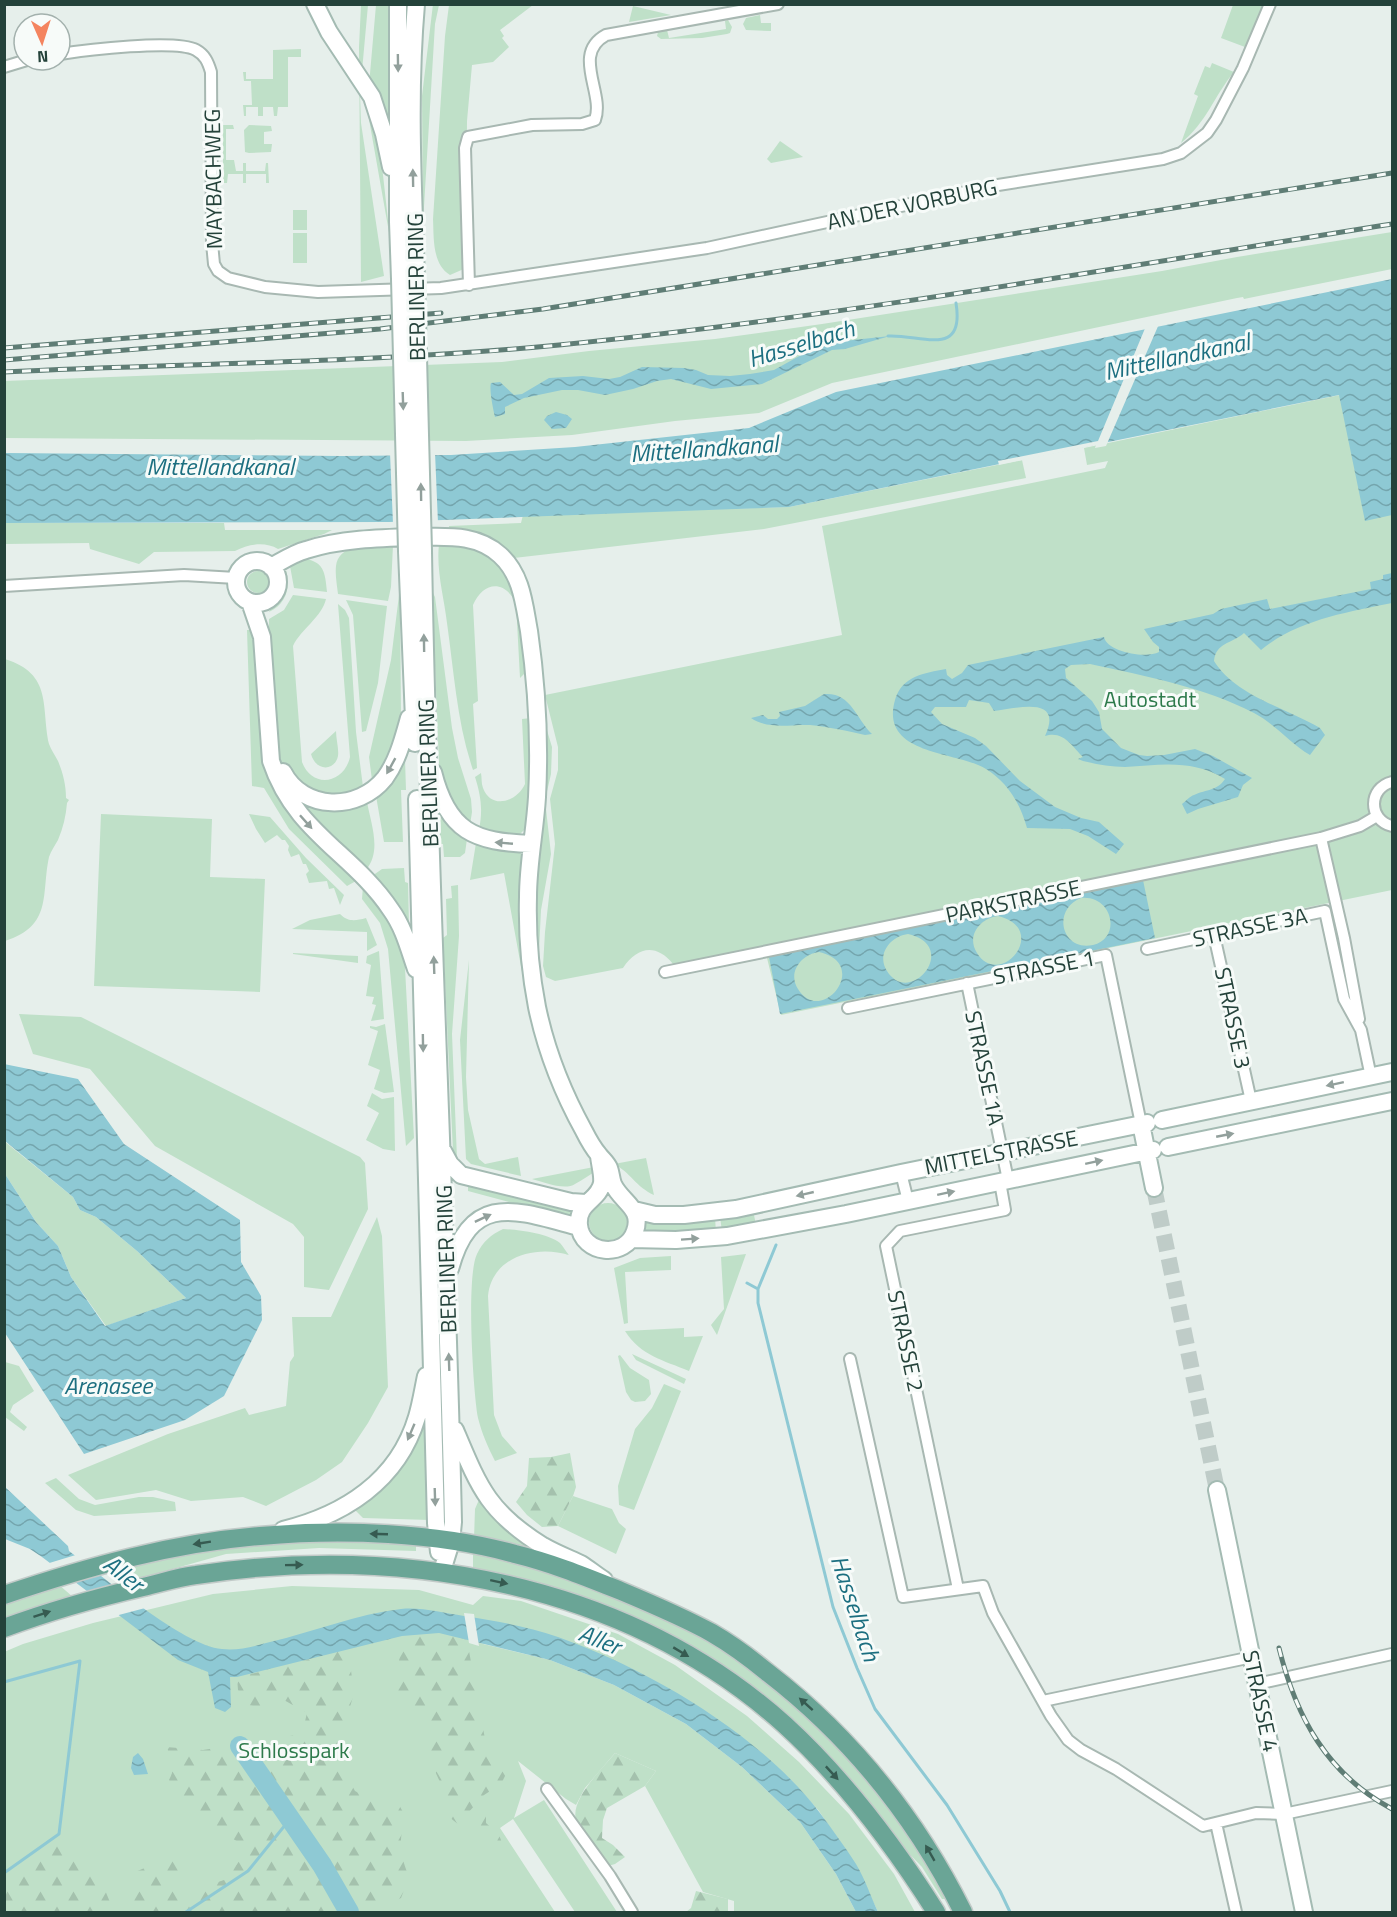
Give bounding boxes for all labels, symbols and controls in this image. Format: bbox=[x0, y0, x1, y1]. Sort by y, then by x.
north arrow bbox=[12, 12, 72, 72]
text: N bbox=[37, 45, 49, 69]
one-way arrow bbox=[393, 53, 402, 72]
street label: MAYBACHWEG bbox=[195, 109, 231, 249]
one-way arrow bbox=[408, 169, 418, 188]
street label: AN DER VORBURG bbox=[824, 169, 1000, 239]
street label: BERLINER RING bbox=[398, 213, 434, 361]
water label: Hasselbach bbox=[743, 310, 860, 376]
water label: Mittellandkanal bbox=[1101, 322, 1256, 389]
one-way arrow bbox=[399, 391, 408, 410]
water label: Mittellandkanal bbox=[629, 425, 782, 471]
water label: Mittellandkanal bbox=[146, 448, 297, 484]
one-way arrow bbox=[416, 483, 426, 502]
one-way arrow bbox=[420, 634, 429, 653]
park label: Autostadt bbox=[1104, 682, 1197, 716]
street label: BERLINER RING bbox=[408, 698, 448, 848]
one-way arrow bbox=[386, 758, 397, 774]
one-way arrow bbox=[299, 814, 312, 829]
one-way arrow bbox=[495, 838, 514, 848]
street label: PARKSTRASSE bbox=[942, 870, 1084, 932]
street label: STRASSE 3A bbox=[1190, 898, 1310, 956]
street label: STRASSE 1 bbox=[990, 940, 1098, 994]
one-way arrow bbox=[430, 956, 439, 975]
street label: STRASSE 3 bbox=[1206, 964, 1260, 1072]
street label: STRASSE 1A bbox=[956, 1008, 1014, 1128]
one-way arrow bbox=[418, 1033, 427, 1052]
one-way arrow bbox=[1325, 1080, 1344, 1089]
street label: MITTELSTRASSE bbox=[921, 1120, 1081, 1184]
one-way arrow bbox=[1216, 1130, 1235, 1139]
one-way arrow bbox=[1084, 1157, 1103, 1166]
street label: BERLINER RING bbox=[426, 1184, 466, 1334]
one-way arrow bbox=[936, 1188, 955, 1197]
one-way arrow bbox=[795, 1190, 814, 1199]
one-way arrow bbox=[475, 1214, 492, 1223]
one-way arrow bbox=[680, 1234, 699, 1244]
street label: STRASSE 2 bbox=[879, 1287, 933, 1395]
one-way arrow bbox=[444, 1352, 453, 1371]
water label: Arenasee bbox=[64, 1367, 154, 1403]
one-way arrow bbox=[406, 1423, 416, 1441]
one-way arrow bbox=[431, 1488, 440, 1507]
one-way arrow bbox=[369, 1530, 388, 1539]
one-way arrow bbox=[193, 1539, 212, 1548]
water label: Aller bbox=[96, 1546, 154, 1602]
water label: Hasselbach bbox=[822, 1550, 890, 1667]
one-way arrow bbox=[284, 1561, 303, 1570]
one-way arrow bbox=[490, 1578, 509, 1588]
one-way arrow bbox=[33, 1609, 51, 1619]
water label: Aller bbox=[574, 1614, 630, 1665]
one-way arrow bbox=[673, 1646, 689, 1657]
street label: STRASSE 4 bbox=[1234, 1647, 1288, 1755]
one-way arrow bbox=[799, 1698, 814, 1711]
park label: Schlosspark bbox=[238, 1733, 350, 1767]
one-way arrow bbox=[825, 1766, 839, 1781]
one-way arrow bbox=[924, 1845, 935, 1861]

